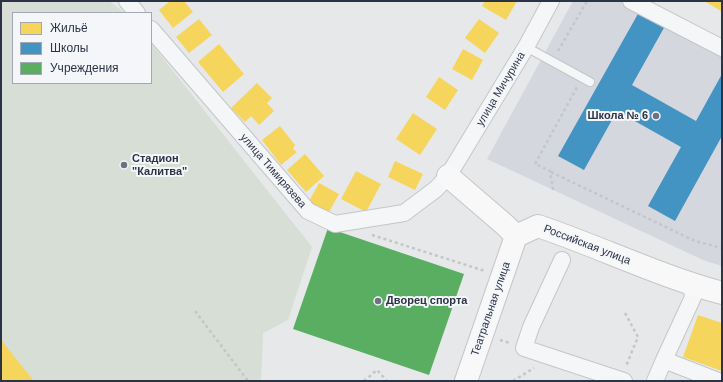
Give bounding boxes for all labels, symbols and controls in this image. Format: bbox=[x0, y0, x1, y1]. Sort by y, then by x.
legend bbox=[12, 12, 152, 84]
text: Жильё bbox=[50, 21, 88, 35]
text: Школы bbox=[50, 41, 88, 55]
street label: улица Мичурина bbox=[474, 50, 528, 128]
text: Учреждения bbox=[50, 61, 119, 75]
place label: Школа № 6 bbox=[588, 109, 648, 123]
marker: Школа № 6 bbox=[651, 111, 661, 121]
street label: улица Тимирязева bbox=[237, 131, 309, 211]
place label: Стадион "Калитва" bbox=[132, 152, 187, 178]
marker: Стадион "Калитва" bbox=[119, 160, 129, 170]
street label: Российская улица bbox=[542, 222, 632, 268]
street label: Театральная улица bbox=[469, 260, 513, 358]
place label: Дворец спорта bbox=[386, 294, 467, 308]
marker: Дворец спорта bbox=[373, 296, 383, 306]

